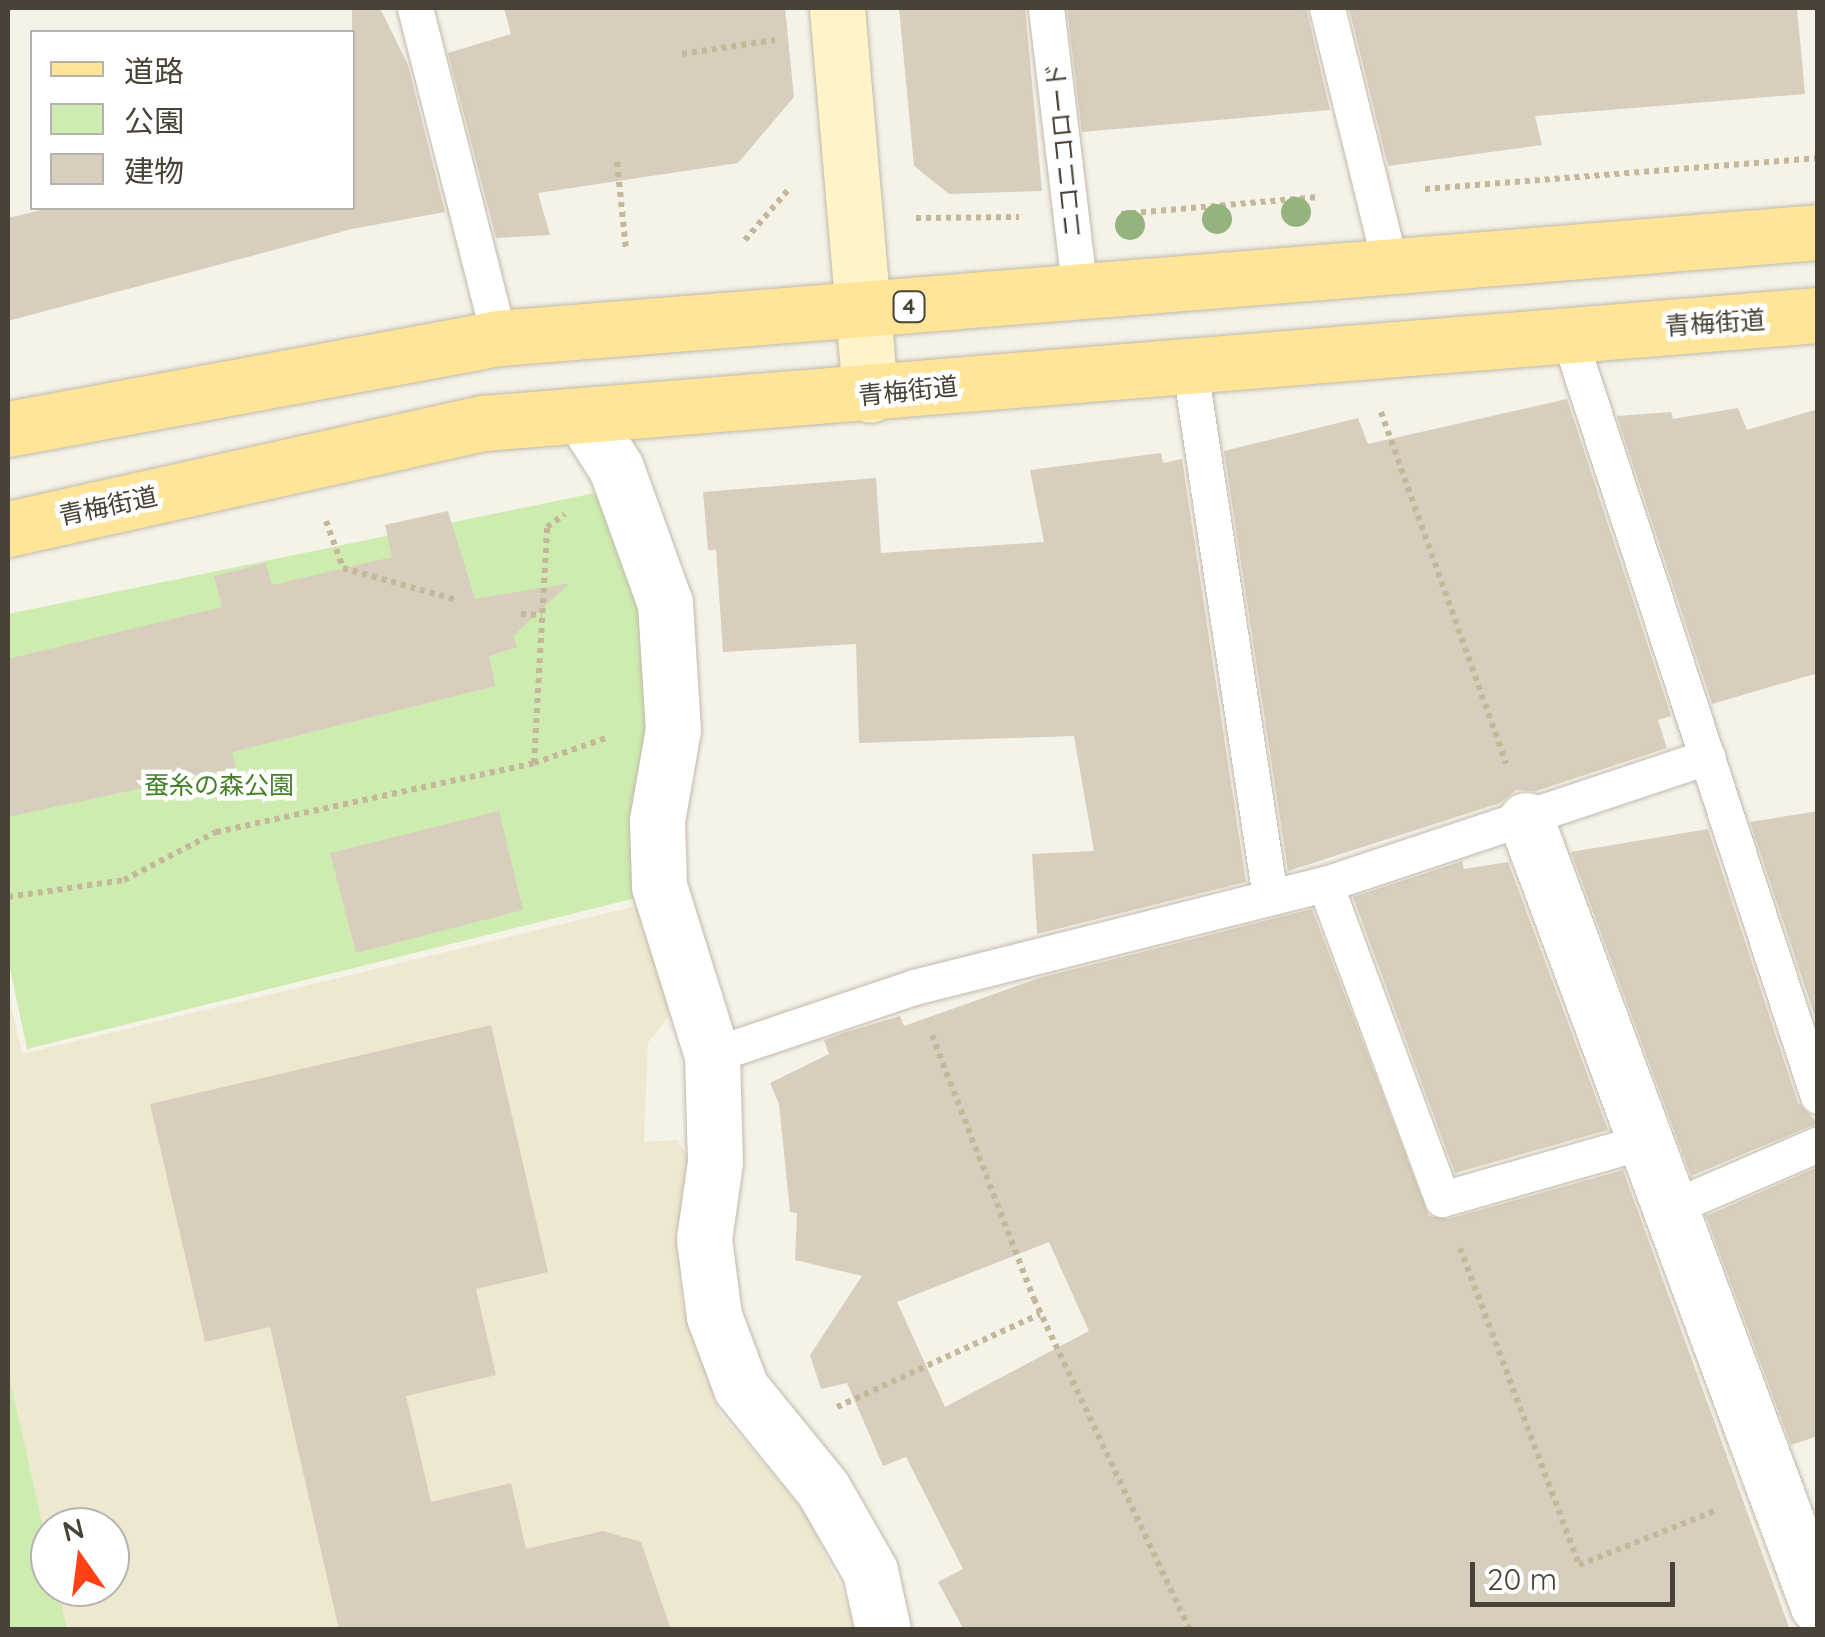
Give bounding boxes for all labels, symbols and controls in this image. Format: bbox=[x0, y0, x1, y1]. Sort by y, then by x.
legend bbox=[30, 30, 355, 210]
text: 道路 bbox=[124, 52, 184, 90]
street label: ニコニコロード bbox=[1040, 61, 1088, 239]
text: 公園 bbox=[124, 102, 184, 140]
text: 建物 bbox=[124, 152, 184, 190]
road number: 4 bbox=[892, 290, 926, 324]
street label: 青梅街道 bbox=[1664, 305, 1766, 341]
street label: 青梅街道 bbox=[857, 371, 959, 411]
street label: 青梅街道 bbox=[56, 481, 160, 531]
park label: 蚕糸の森公園 bbox=[144, 770, 294, 800]
north arrow bbox=[30, 1507, 130, 1607]
text: N bbox=[59, 1510, 87, 1549]
scale bar bbox=[1475, 1542, 1680, 1604]
text: 20 m bbox=[1487, 1560, 1557, 1598]

